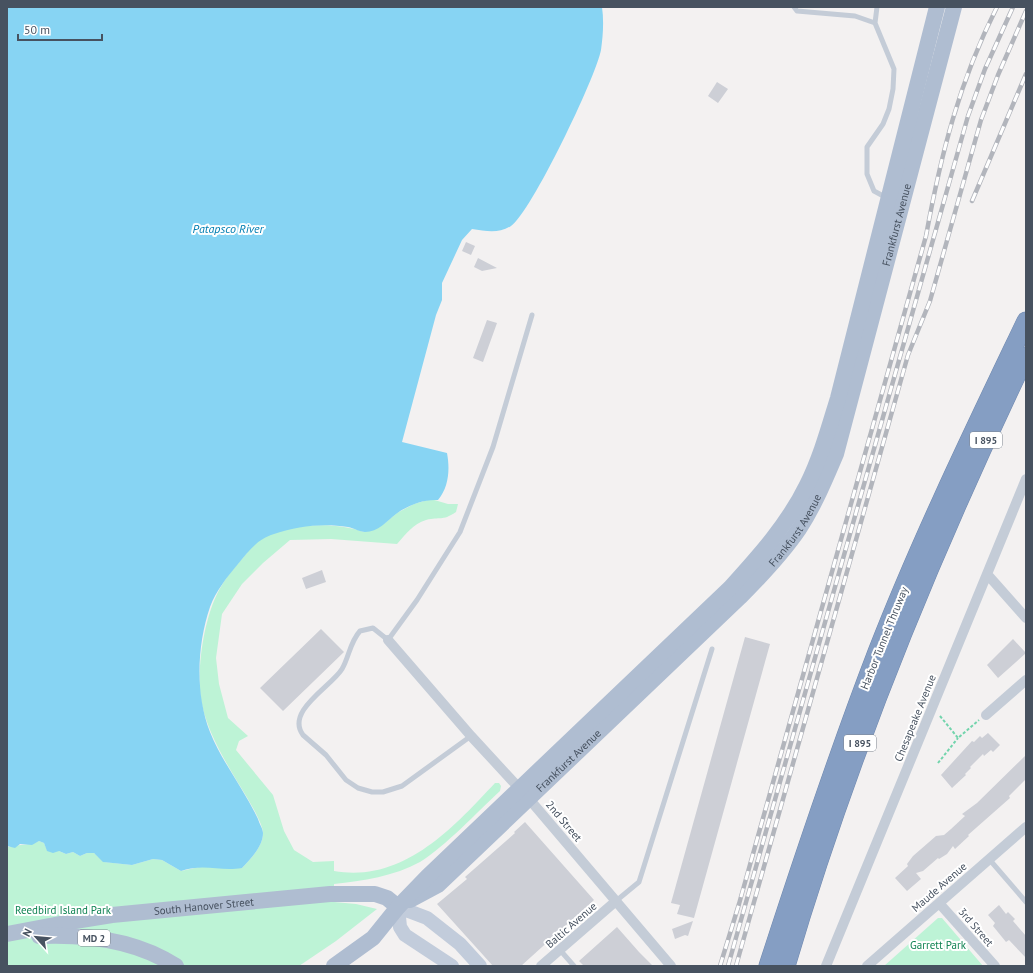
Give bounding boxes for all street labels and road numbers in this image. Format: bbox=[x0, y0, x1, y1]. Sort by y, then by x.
street label: Frankfurst Avenue bbox=[879, 182, 914, 268]
road number: I 895 bbox=[970, 432, 1002, 448]
street label: Frankfurst Avenue bbox=[765, 491, 824, 569]
street label: Harbor Tunnel Thruway bbox=[857, 584, 911, 691]
street label: Chesapeake Avenue bbox=[891, 672, 939, 764]
street label: Frankfurst Avenue bbox=[533, 726, 604, 795]
road number: I 895 bbox=[844, 735, 876, 751]
street label: 2nd Street bbox=[543, 798, 585, 844]
street label: Maude Avenue bbox=[909, 859, 970, 915]
street label: South Hanover Street bbox=[153, 894, 255, 918]
street label: Baltic Avenue bbox=[542, 899, 600, 951]
street label: 3rd Street bbox=[955, 905, 997, 949]
road number: MD 2 bbox=[78, 930, 110, 946]

